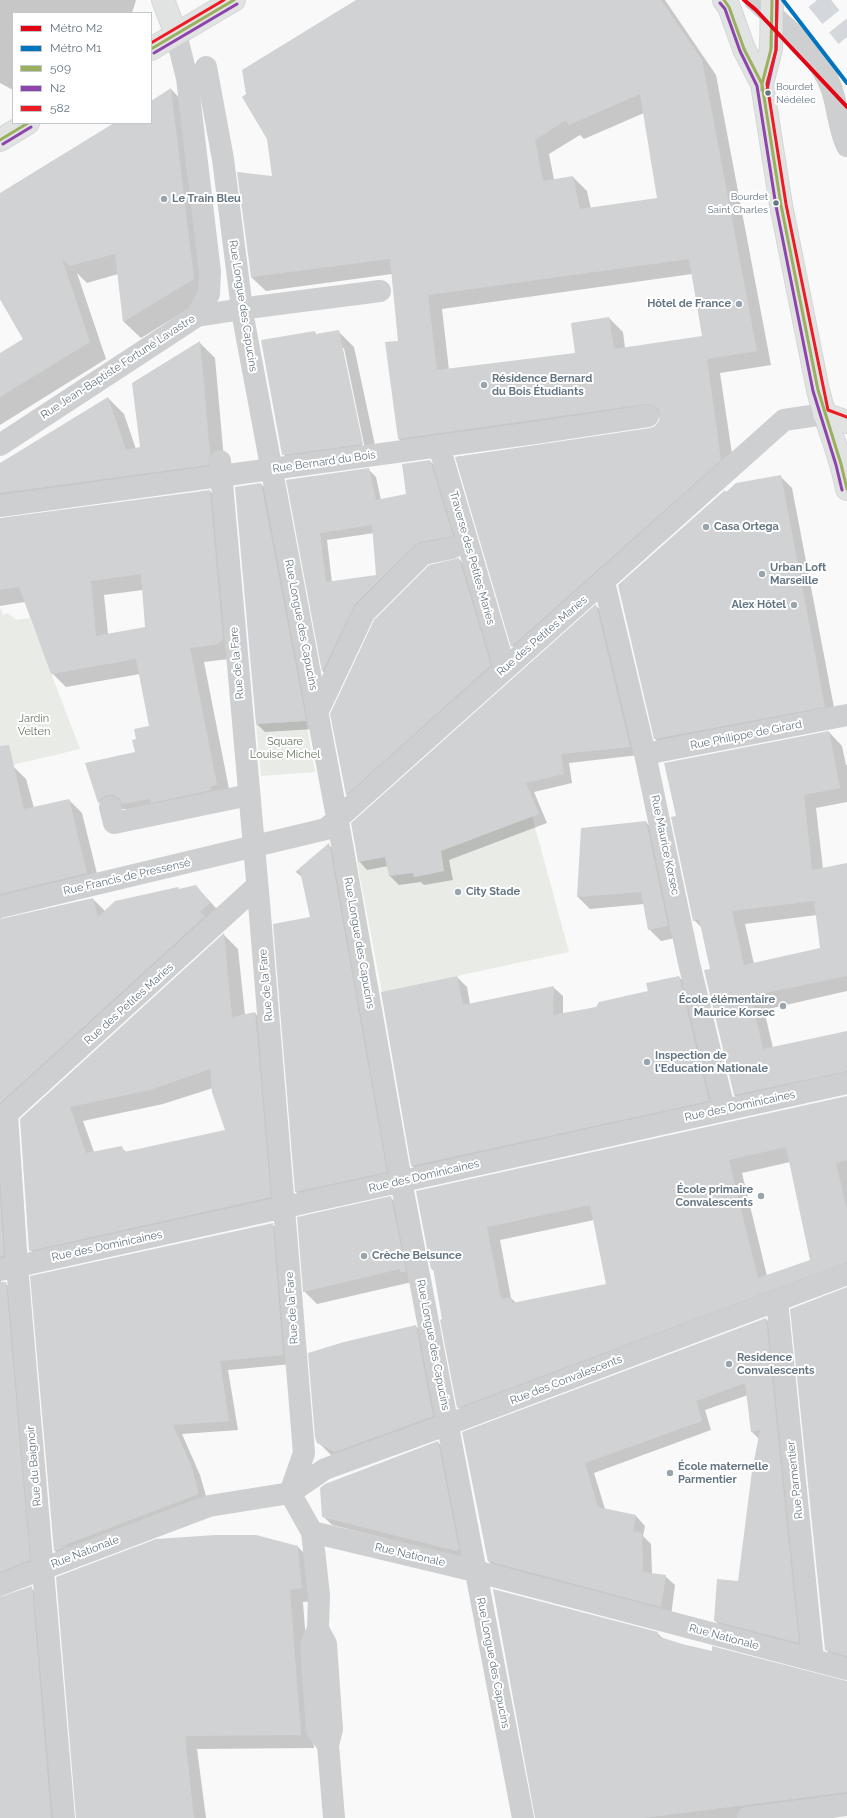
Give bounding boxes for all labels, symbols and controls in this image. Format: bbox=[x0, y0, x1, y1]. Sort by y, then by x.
legend bbox=[12, 12, 152, 124]
text: Métro M2 bbox=[50, 21, 102, 35]
text: Métro M1 bbox=[50, 41, 101, 55]
text: 509 bbox=[50, 61, 71, 75]
text: N2 bbox=[50, 81, 66, 95]
place label: Bourdet Nédélec bbox=[776, 81, 816, 104]
marker: Bourdet Nédélec bbox=[763, 88, 773, 98]
text: 582 bbox=[50, 101, 70, 115]
place label: Bourdet Saint Charles bbox=[708, 191, 768, 214]
place label: Le Train Bleu bbox=[172, 192, 241, 206]
marker: Le Train Bleu bbox=[159, 194, 169, 204]
marker: Bourdet Saint Charles bbox=[771, 198, 781, 208]
street label: Rue Longue des Capucins bbox=[226, 239, 260, 373]
place label: Hôtel de France bbox=[647, 297, 731, 311]
marker: Hôtel de France bbox=[734, 299, 744, 309]
street label: Rue Jean-Baptiste Fortuné Lavastre bbox=[38, 312, 198, 422]
place label: Résidence Bernard du Bois Étudiants bbox=[492, 372, 592, 398]
marker: Résidence Bernard du Bois Étudiants bbox=[479, 380, 489, 390]
street label: Rue Bernard du Bois bbox=[272, 448, 376, 476]
street label: Traverse des Petites Maries bbox=[447, 490, 497, 626]
place label: Casa Ortega bbox=[714, 520, 779, 534]
marker: Casa Ortega bbox=[701, 522, 711, 532]
street label: Rue Longue des Capucins bbox=[282, 558, 320, 692]
place label: Urban Loft Marseille bbox=[770, 561, 826, 587]
marker: Urban Loft Marseille bbox=[757, 569, 767, 579]
street label: Rue des Petites Maries bbox=[494, 593, 590, 679]
place label: Alex Hôtel bbox=[731, 598, 786, 612]
marker: Alex Hôtel bbox=[789, 600, 799, 610]
street label: Rue de la Fare bbox=[227, 626, 247, 700]
park label: Jardin Velten bbox=[18, 712, 50, 738]
street label: Rue Philippe de Girard bbox=[689, 718, 803, 752]
park label: Square Louise Michel bbox=[250, 735, 320, 761]
street label: Rue Maurice Korsec bbox=[648, 794, 682, 896]
street label: Rue Francis de Pressensé bbox=[62, 856, 192, 898]
street label: Rue Longue des Capucins bbox=[341, 876, 377, 1010]
place label: City Stade bbox=[466, 885, 520, 899]
marker: City Stade bbox=[453, 887, 463, 897]
street label: Rue de la Fare bbox=[256, 948, 276, 1022]
street label: Rue des Petites Maries bbox=[82, 961, 176, 1047]
place label: École élémentaire Maurice Korsec bbox=[679, 993, 775, 1019]
marker: École élémentaire Maurice Korsec bbox=[778, 1001, 788, 1011]
place label: Inspection de l'Education Nationale bbox=[655, 1049, 768, 1075]
marker: Inspection de l'Education Nationale bbox=[642, 1057, 652, 1067]
street label: Rue des Dominicaines bbox=[684, 1088, 796, 1124]
street label: Rue des Dominicaines bbox=[368, 1157, 480, 1195]
place label: École primaire Convalescents bbox=[676, 1183, 753, 1209]
marker: École primaire Convalescents bbox=[756, 1191, 766, 1201]
street label: Rue des Dominicaines bbox=[51, 1228, 163, 1264]
place label: Crèche Belsunce bbox=[372, 1249, 462, 1263]
marker: Crèche Belsunce bbox=[359, 1251, 369, 1261]
street label: Rue de la Fare bbox=[283, 1271, 301, 1345]
street label: Rue Longue des Capucins bbox=[414, 1278, 452, 1412]
place label: Residence Convalescents bbox=[737, 1351, 814, 1377]
street label: Rue des Convalescents bbox=[508, 1353, 624, 1407]
marker: Residence Convalescents bbox=[724, 1359, 734, 1369]
street label: Rue du Baignoir bbox=[24, 1425, 44, 1507]
street label: Rue Parmentier bbox=[784, 1440, 806, 1520]
place label: École maternelle Parmentier bbox=[678, 1460, 768, 1486]
marker: École maternelle Parmentier bbox=[665, 1468, 675, 1478]
street label: Rue Nationale bbox=[49, 1533, 121, 1571]
street label: Rue Nationale bbox=[374, 1540, 446, 1570]
street label: Rue Longue des Capucins bbox=[474, 1596, 512, 1730]
street label: Rue Nationale bbox=[688, 1621, 760, 1653]

